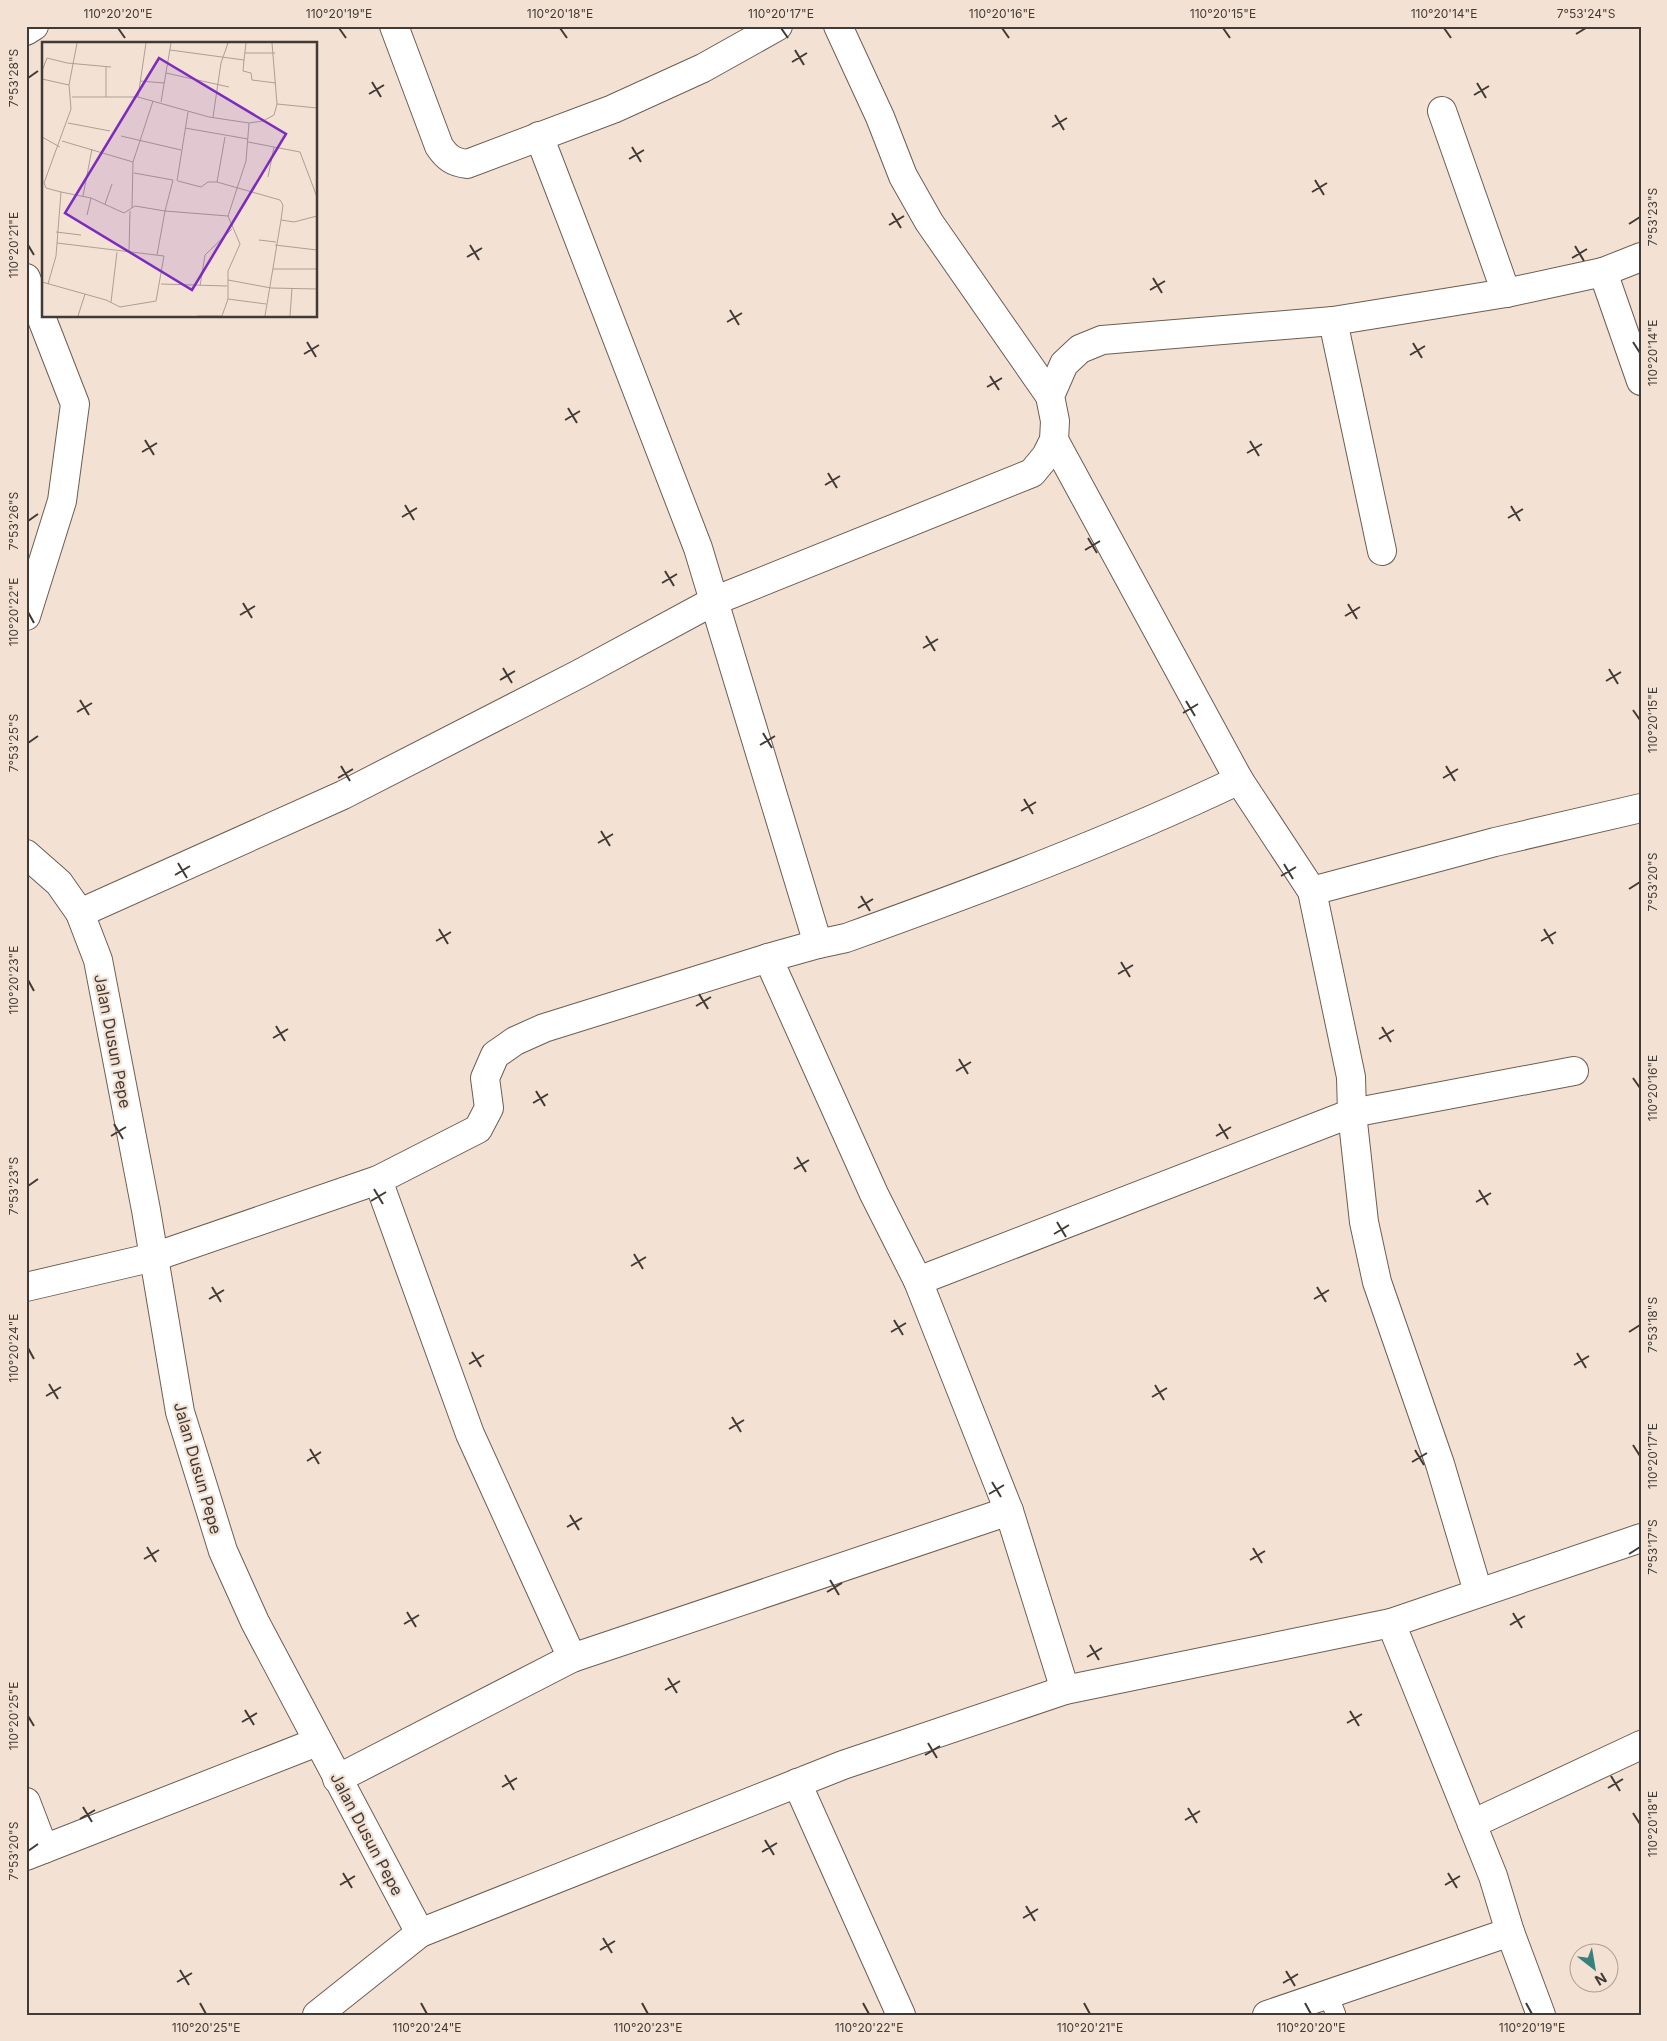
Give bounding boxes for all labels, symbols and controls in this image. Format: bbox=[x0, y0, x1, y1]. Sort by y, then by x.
text: 110°20'20"E bbox=[84, 6, 152, 21]
text: 110°20'19"E bbox=[306, 6, 372, 21]
text: 110°20'18"E bbox=[527, 6, 593, 21]
text: 110°20'17"E bbox=[748, 6, 814, 21]
text: 110°20'16"E bbox=[969, 6, 1035, 21]
text: 110°20'15"E bbox=[1190, 6, 1256, 21]
text: 110°20'14"E bbox=[1411, 6, 1477, 21]
text: 7°53'24"S bbox=[1557, 6, 1616, 21]
inset map bbox=[42, 42, 318, 318]
text: 7°53'28"S bbox=[6, 48, 21, 107]
text: 7°53'23"S bbox=[1645, 187, 1660, 246]
text: 110°20'21"E bbox=[6, 212, 21, 278]
text: 110°20'14"E bbox=[1645, 320, 1660, 386]
text: 7°53'26"S bbox=[6, 491, 21, 550]
text: 110°20'22"E bbox=[6, 578, 21, 646]
text: 110°20'15"E bbox=[1645, 687, 1660, 753]
text: 7°53'25"S bbox=[6, 713, 21, 772]
text: 7°53'20"S bbox=[1645, 852, 1660, 911]
text: 110°20'23"E bbox=[6, 946, 21, 1014]
street label: Jalan Dusun Pepe bbox=[90, 972, 136, 1110]
text: 110°20'16"E bbox=[1645, 1055, 1660, 1121]
text: 7°53'23"S bbox=[6, 1156, 21, 1215]
text: 7°53'18"S bbox=[1645, 1297, 1660, 1353]
text: 110°20'24"E bbox=[6, 1314, 21, 1382]
street label: Jalan Dusun Pepe bbox=[170, 1400, 226, 1536]
text: 110°20'17"E bbox=[1645, 1423, 1660, 1489]
text: 7°53'17"S bbox=[1645, 1519, 1660, 1575]
text: 110°20'25"E bbox=[6, 1682, 21, 1750]
street label: Jalan Dusun Pepe bbox=[326, 1769, 408, 1899]
text: 110°20'18"E bbox=[1645, 1791, 1660, 1857]
text: 7°53'20"S bbox=[6, 1821, 21, 1880]
north arrow bbox=[1570, 1944, 1620, 1994]
text: N bbox=[1592, 1970, 1610, 1990]
text: 110°20'25"E bbox=[172, 2020, 240, 2035]
text: 110°20'24"E bbox=[393, 2020, 461, 2035]
text: 110°20'23"E bbox=[614, 2020, 682, 2035]
text: 110°20'22"E bbox=[835, 2020, 903, 2035]
text: 110°20'21"E bbox=[1057, 2020, 1123, 2035]
text: 110°20'20"E bbox=[1277, 2020, 1345, 2035]
text: 110°20'19"E bbox=[1499, 2020, 1565, 2035]

